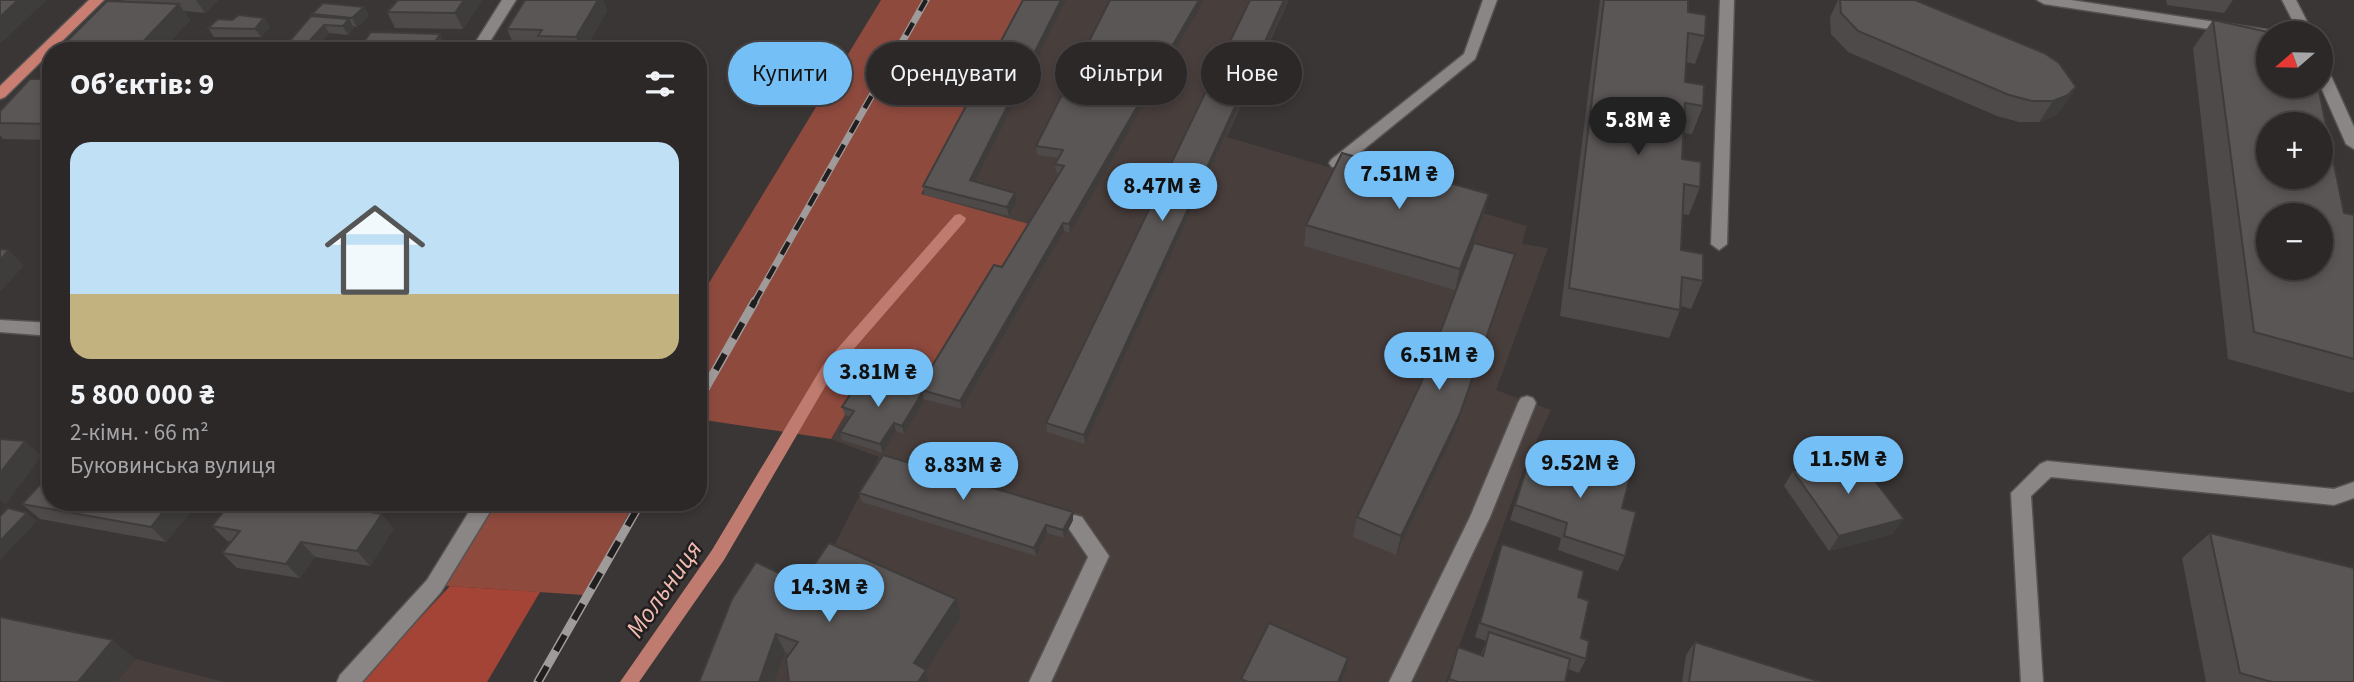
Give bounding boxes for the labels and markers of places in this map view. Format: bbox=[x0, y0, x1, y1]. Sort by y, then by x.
pin: 5.8M ₴ bbox=[1581, 97, 1695, 157]
pin: 7.51M ₴ bbox=[1334, 152, 1464, 211]
pin: 8.47M ₴ bbox=[1097, 164, 1227, 223]
pin: 6.51M ₴ bbox=[1374, 332, 1504, 392]
pin: 3.81M ₴ bbox=[813, 350, 943, 409]
pin: 11.5M ₴ bbox=[1783, 436, 1913, 496]
pin: 9.52M ₴ bbox=[1515, 440, 1645, 500]
pin: 8.83M ₴ bbox=[898, 442, 1028, 502]
pin: 14.3M ₴ bbox=[764, 564, 894, 624]

